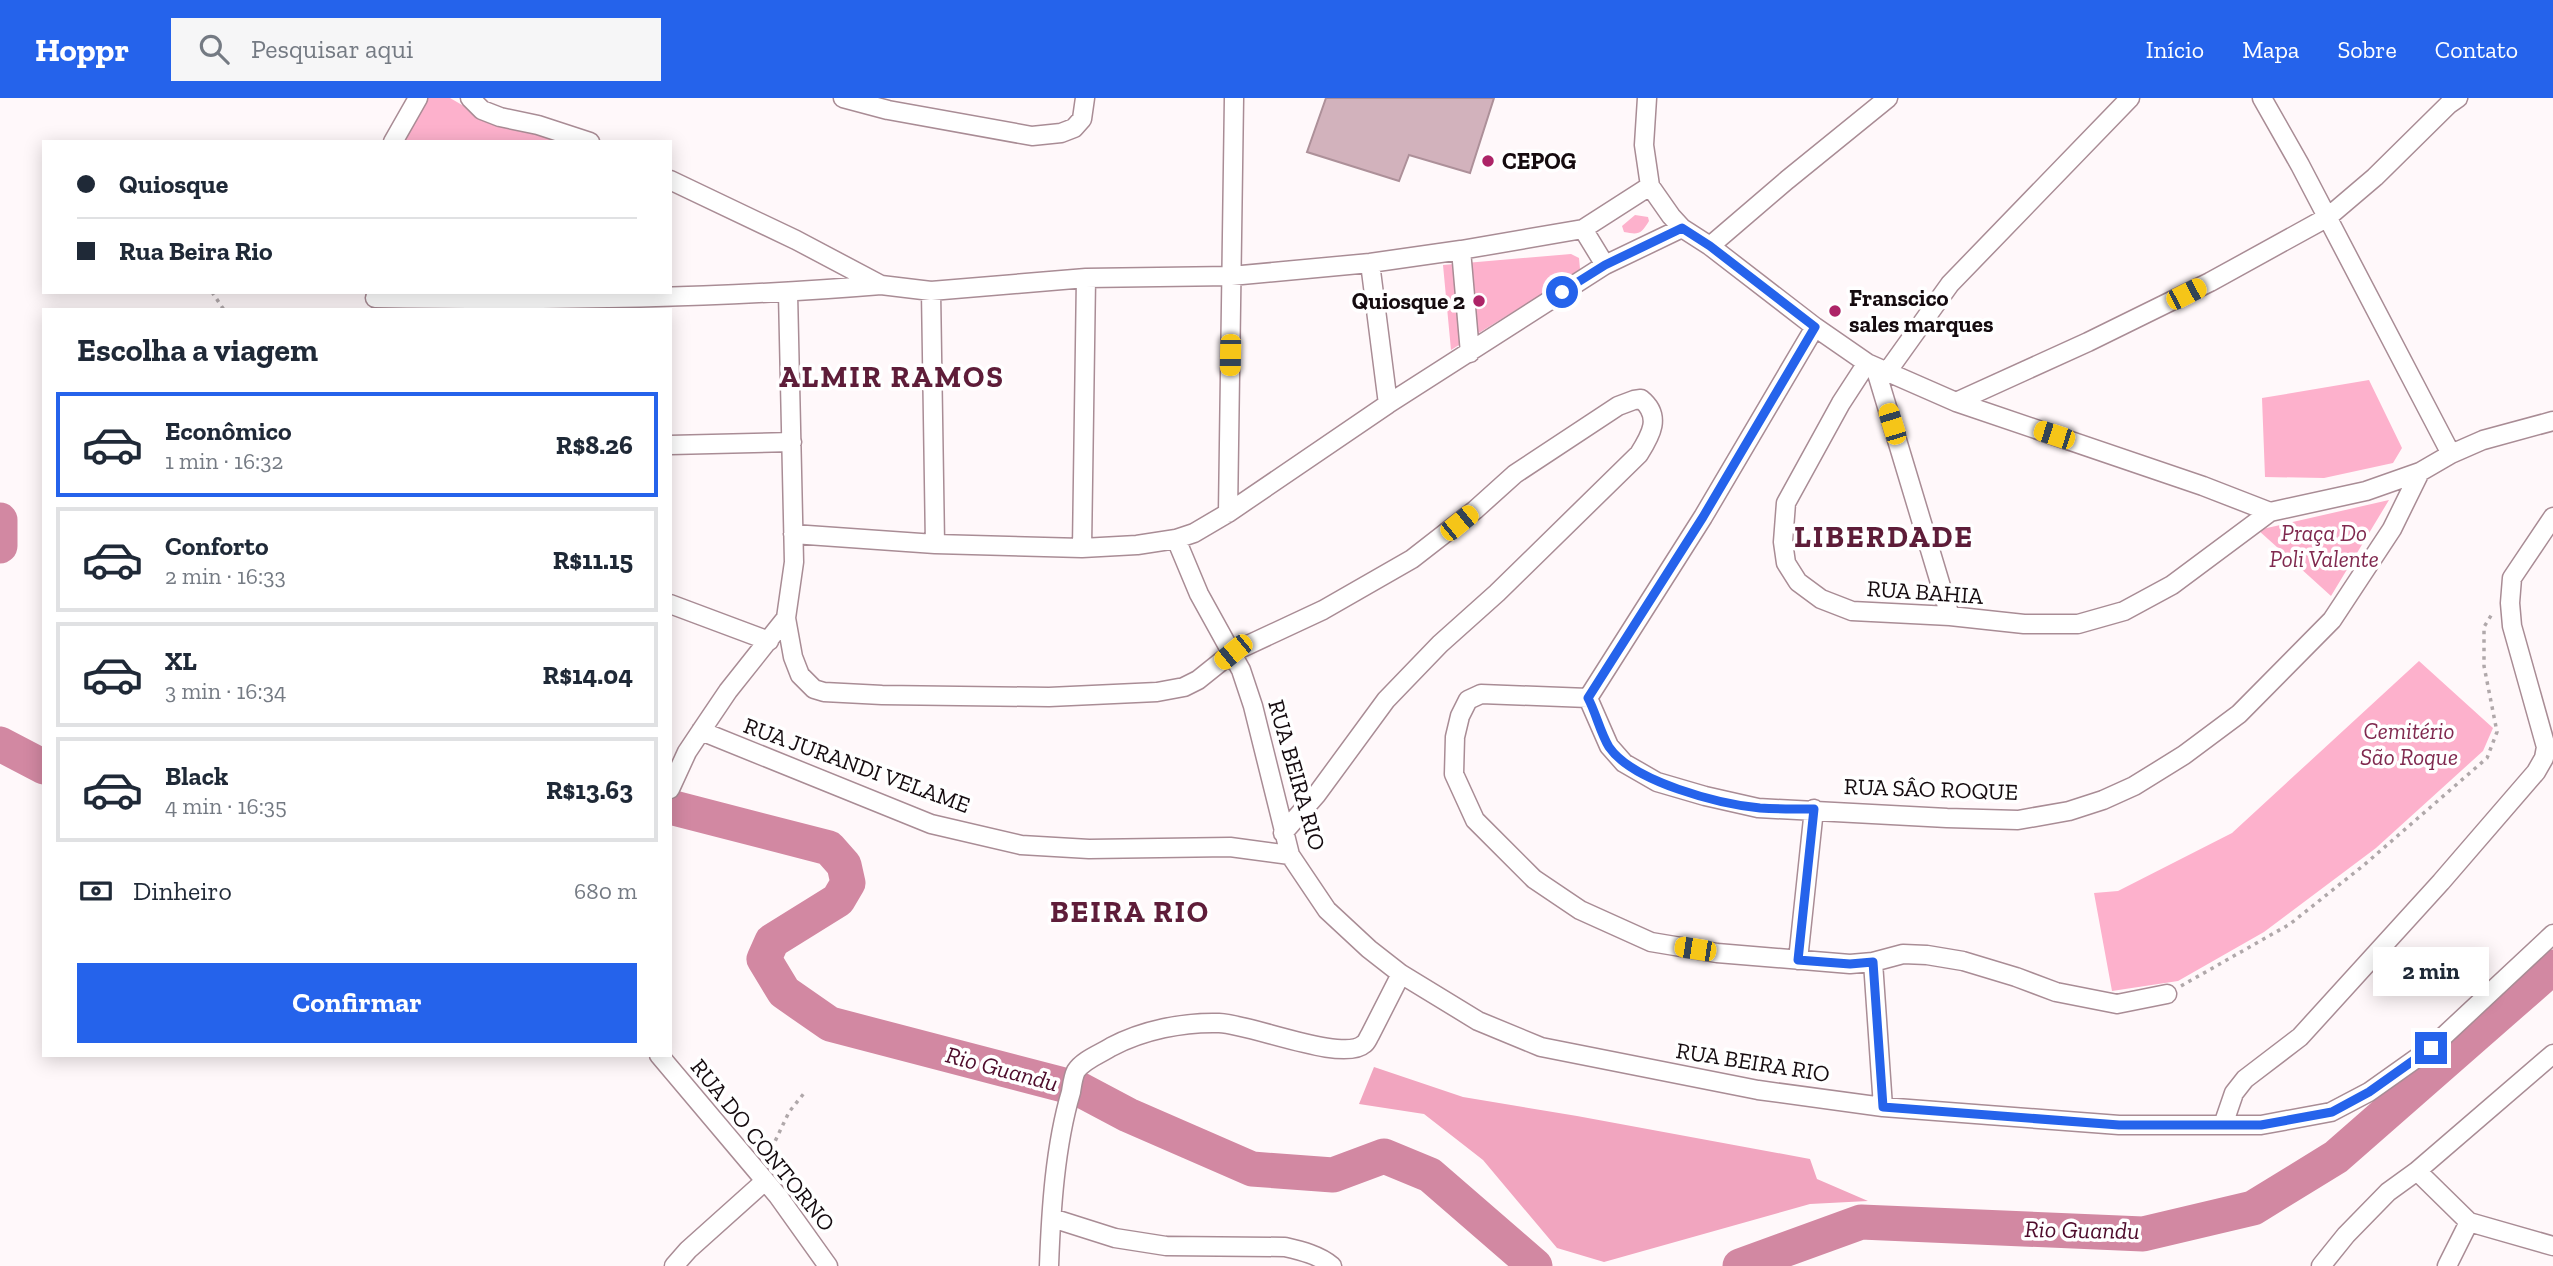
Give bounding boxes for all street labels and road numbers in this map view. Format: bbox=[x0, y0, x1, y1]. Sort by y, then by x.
street label: RUA BAHIA bbox=[1866, 574, 1985, 610]
street label: RUA BEIRA RIO bbox=[1262, 697, 1332, 853]
street label: RUA JURANDI VELAME bbox=[740, 711, 974, 819]
street label: RUA SÂO ROQUE bbox=[1843, 772, 2019, 806]
street label: RUA BEIRA RIO bbox=[1674, 1036, 1832, 1088]
street label: RUA DO CONTORNO bbox=[685, 1053, 841, 1237]

